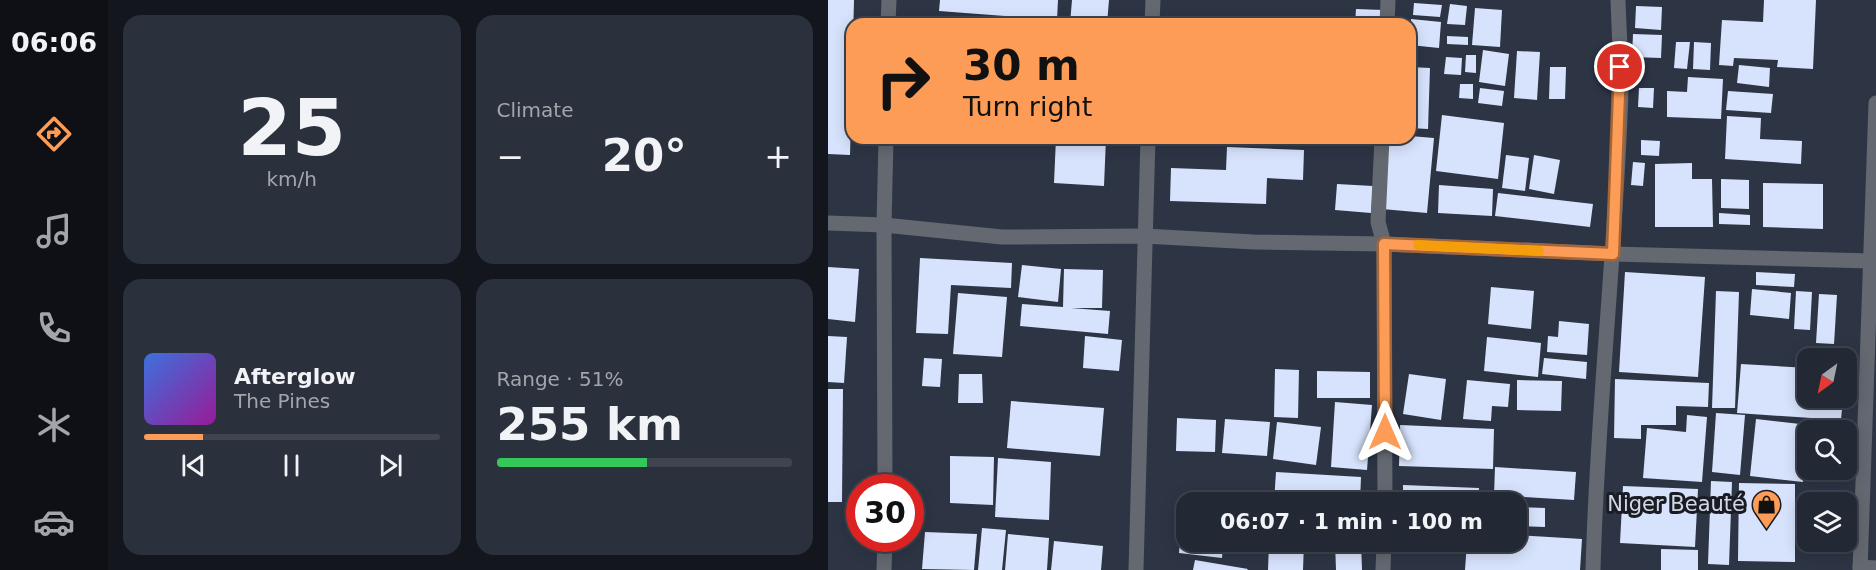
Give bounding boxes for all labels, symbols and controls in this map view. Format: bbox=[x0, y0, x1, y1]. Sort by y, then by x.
text: 06:06 bbox=[11, 27, 97, 58]
text: 30 m bbox=[963, 41, 1080, 90]
pin bbox=[1594, 41, 1645, 92]
icon: right bbox=[864, 42, 942, 120]
icon: arrive bbox=[1603, 50, 1636, 83]
text: 25 bbox=[237, 83, 346, 173]
text: Turn right bbox=[963, 91, 1092, 122]
text: Climate bbox=[497, 98, 573, 122]
icon: directions bbox=[33, 113, 75, 155]
text: 20° bbox=[602, 129, 687, 182]
text: − bbox=[497, 137, 524, 176]
text: + bbox=[764, 137, 792, 176]
text: km/h bbox=[267, 167, 317, 191]
icon: music bbox=[33, 210, 75, 252]
icon: phone bbox=[33, 307, 75, 349]
north arrow bbox=[1797, 348, 1857, 408]
map controls bbox=[1797, 348, 1857, 552]
text: Afterglow bbox=[234, 364, 356, 389]
text: Range · 51% bbox=[497, 367, 623, 391]
text: The Pines bbox=[234, 389, 330, 413]
text: 255 km bbox=[497, 398, 683, 451]
position arrow bbox=[1353, 400, 1417, 464]
icon: climate bbox=[33, 404, 75, 446]
button: search bbox=[1797, 420, 1857, 480]
icon: previous bbox=[177, 449, 210, 482]
icon: pause bbox=[275, 449, 308, 482]
icon: next bbox=[374, 449, 407, 482]
speed limit sign: 30 bbox=[846, 474, 924, 552]
shop icon: Niger Beauté bbox=[1750, 488, 1782, 530]
place label: Niger Beauté bbox=[1607, 492, 1745, 516]
button: layers bbox=[1797, 492, 1857, 552]
icon: car bbox=[33, 501, 75, 543]
text: 06:07 · 1 min · 100 m bbox=[1220, 509, 1483, 534]

